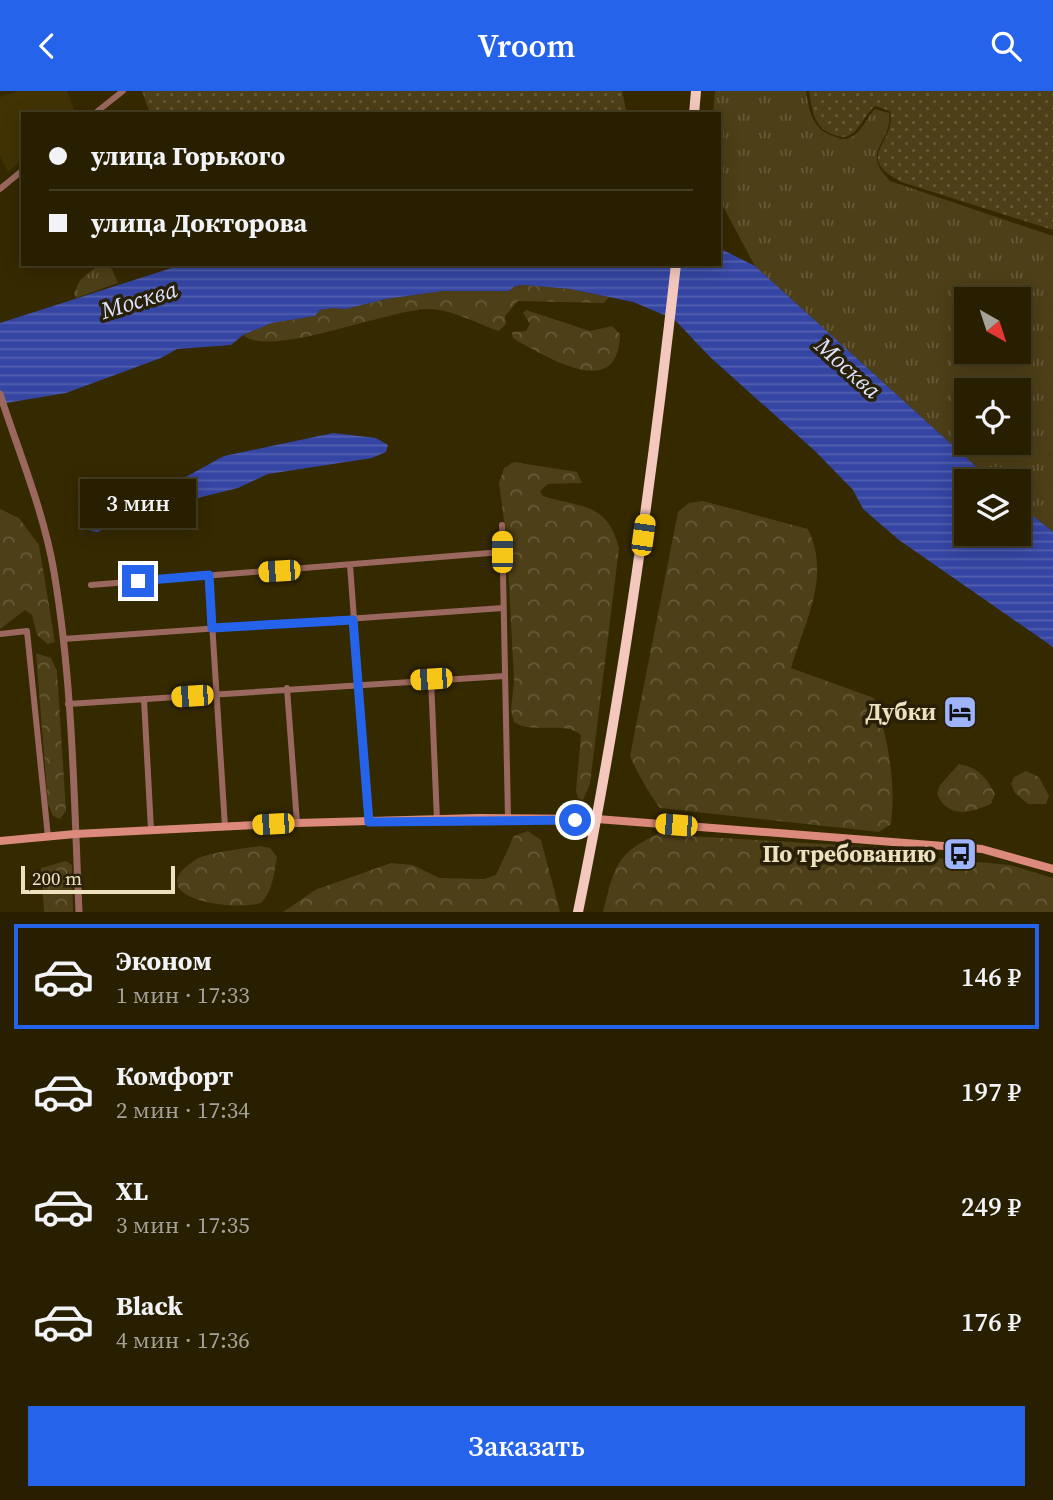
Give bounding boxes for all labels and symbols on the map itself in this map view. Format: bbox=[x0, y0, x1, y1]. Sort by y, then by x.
water label: Москва bbox=[96, 272, 182, 327]
north arrow bbox=[954, 287, 1031, 364]
water label: Москва bbox=[807, 328, 889, 406]
callout: 3 мин bbox=[80, 479, 196, 529]
car bbox=[630, 513, 657, 557]
car bbox=[492, 531, 513, 573]
car bbox=[258, 559, 301, 583]
route end bbox=[122, 565, 154, 597]
car bbox=[410, 667, 453, 691]
car bbox=[171, 684, 214, 708]
hotel icon: Дубки bbox=[941, 693, 979, 731]
place label: Дубки bbox=[866, 696, 936, 728]
route start bbox=[559, 804, 591, 836]
car bbox=[252, 812, 295, 836]
car bbox=[655, 813, 698, 837]
bus stop icon: По требованию bbox=[941, 835, 979, 873]
place label: По требованию bbox=[762, 838, 936, 870]
scale bar bbox=[21, 863, 175, 895]

